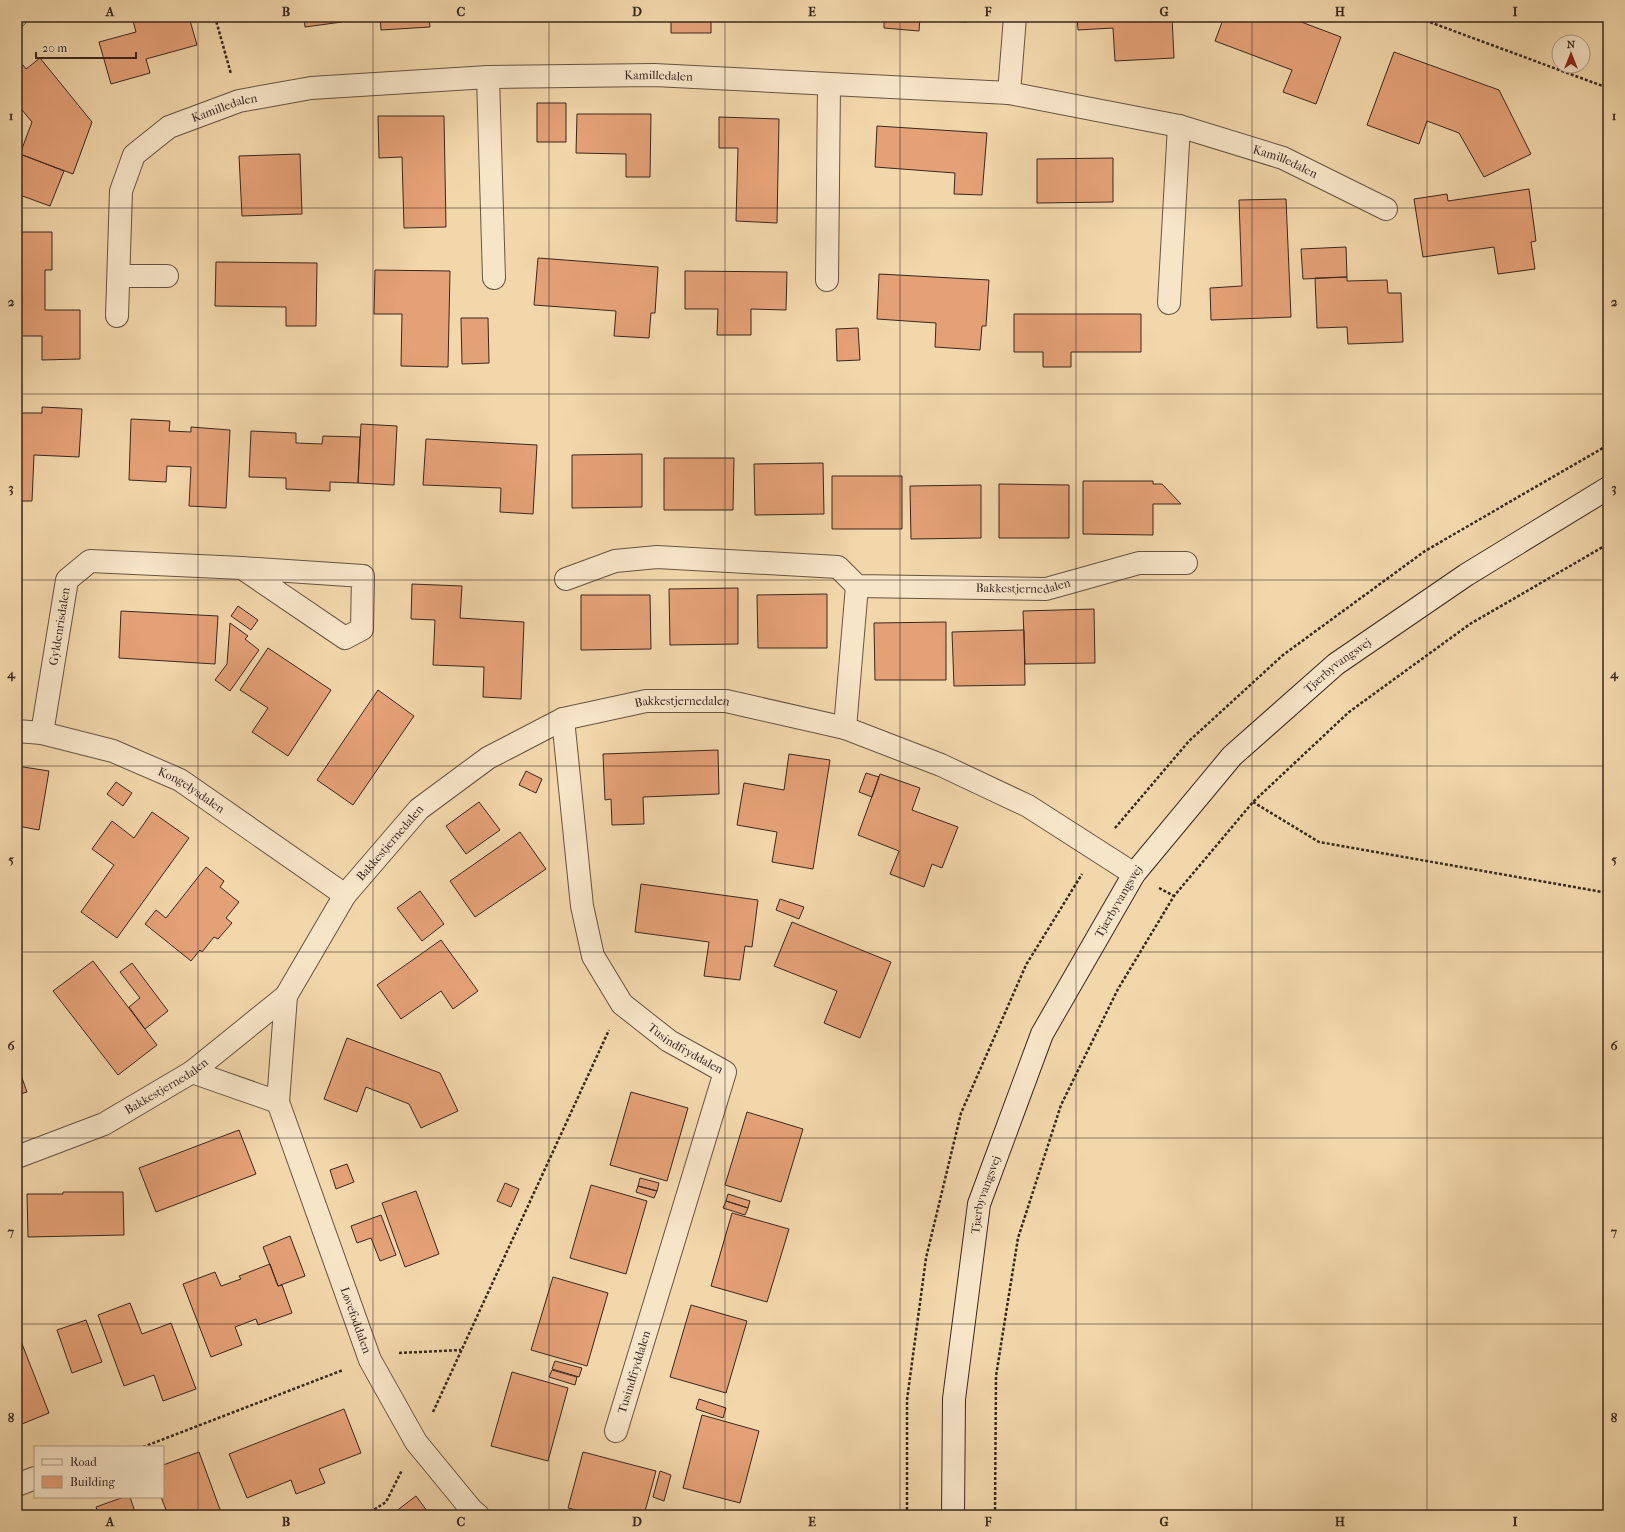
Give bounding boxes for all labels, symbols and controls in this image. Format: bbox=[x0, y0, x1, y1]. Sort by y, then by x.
text: A bbox=[105, 4, 115, 19]
text: B bbox=[282, 4, 291, 19]
text: C bbox=[457, 4, 466, 19]
text: D bbox=[632, 4, 642, 19]
text: E bbox=[808, 4, 816, 19]
text: F bbox=[984, 4, 992, 19]
text: G bbox=[1159, 4, 1169, 19]
text: H bbox=[1335, 4, 1346, 19]
text: I bbox=[1512, 4, 1518, 19]
scale bar bbox=[36, 34, 136, 60]
north arrow bbox=[1551, 34, 1591, 74]
text: N bbox=[1567, 38, 1576, 51]
text: 20 m bbox=[42, 41, 67, 55]
street label: Kamilledalen bbox=[624, 68, 693, 84]
street label: Kamilledalen bbox=[190, 91, 258, 125]
text: 1 bbox=[9, 108, 14, 123]
text: 1 bbox=[1612, 108, 1617, 123]
street label: Kamilledalen bbox=[1251, 142, 1320, 181]
text: 2 bbox=[8, 294, 15, 309]
text: 2 bbox=[1611, 294, 1618, 309]
text: 3 bbox=[8, 480, 14, 496]
text: 3 bbox=[1611, 480, 1617, 496]
street label: Bakkestjernedalen bbox=[976, 575, 1072, 597]
street label: Gyldenrisdalen bbox=[46, 586, 73, 666]
street label: Tjærbyvangsvej bbox=[1301, 635, 1374, 696]
text: 4 bbox=[6, 666, 16, 682]
text: 4 bbox=[1609, 666, 1619, 682]
street label: Bakkestjernedalen bbox=[633, 693, 731, 710]
street label: Kongelysdalen bbox=[156, 764, 227, 816]
street label: Bakkestjernedalen bbox=[354, 802, 426, 884]
text: 5 bbox=[8, 852, 14, 867]
text: 5 bbox=[1611, 852, 1617, 867]
street label: Tjærbyvangsvej bbox=[1092, 862, 1145, 940]
street label: Tusindfryddalen bbox=[645, 1020, 726, 1077]
text: 6 bbox=[7, 1038, 15, 1053]
text: 6 bbox=[1610, 1038, 1618, 1053]
street label: Bakkestjernedalen bbox=[122, 1055, 211, 1117]
street label: Tjærbyvangsvej bbox=[968, 1154, 1003, 1235]
text: 7 bbox=[7, 1224, 15, 1239]
text: 7 bbox=[1610, 1224, 1618, 1239]
street label: Løvefoddalen bbox=[338, 1285, 374, 1355]
street label: Tusindfryddalen bbox=[615, 1329, 653, 1415]
text: 8 bbox=[8, 1410, 15, 1425]
text: 8 bbox=[1611, 1410, 1618, 1425]
legend bbox=[34, 1446, 164, 1498]
text: Road bbox=[70, 1455, 97, 1469]
text: Building bbox=[70, 1475, 115, 1489]
text: A bbox=[105, 1514, 115, 1529]
text: B bbox=[282, 1514, 291, 1529]
text: C bbox=[457, 1514, 466, 1529]
text: D bbox=[632, 1514, 642, 1529]
text: E bbox=[808, 1514, 816, 1529]
text: F bbox=[984, 1514, 992, 1529]
text: G bbox=[1159, 1514, 1169, 1529]
text: H bbox=[1335, 1514, 1346, 1529]
text: I bbox=[1512, 1514, 1518, 1529]

